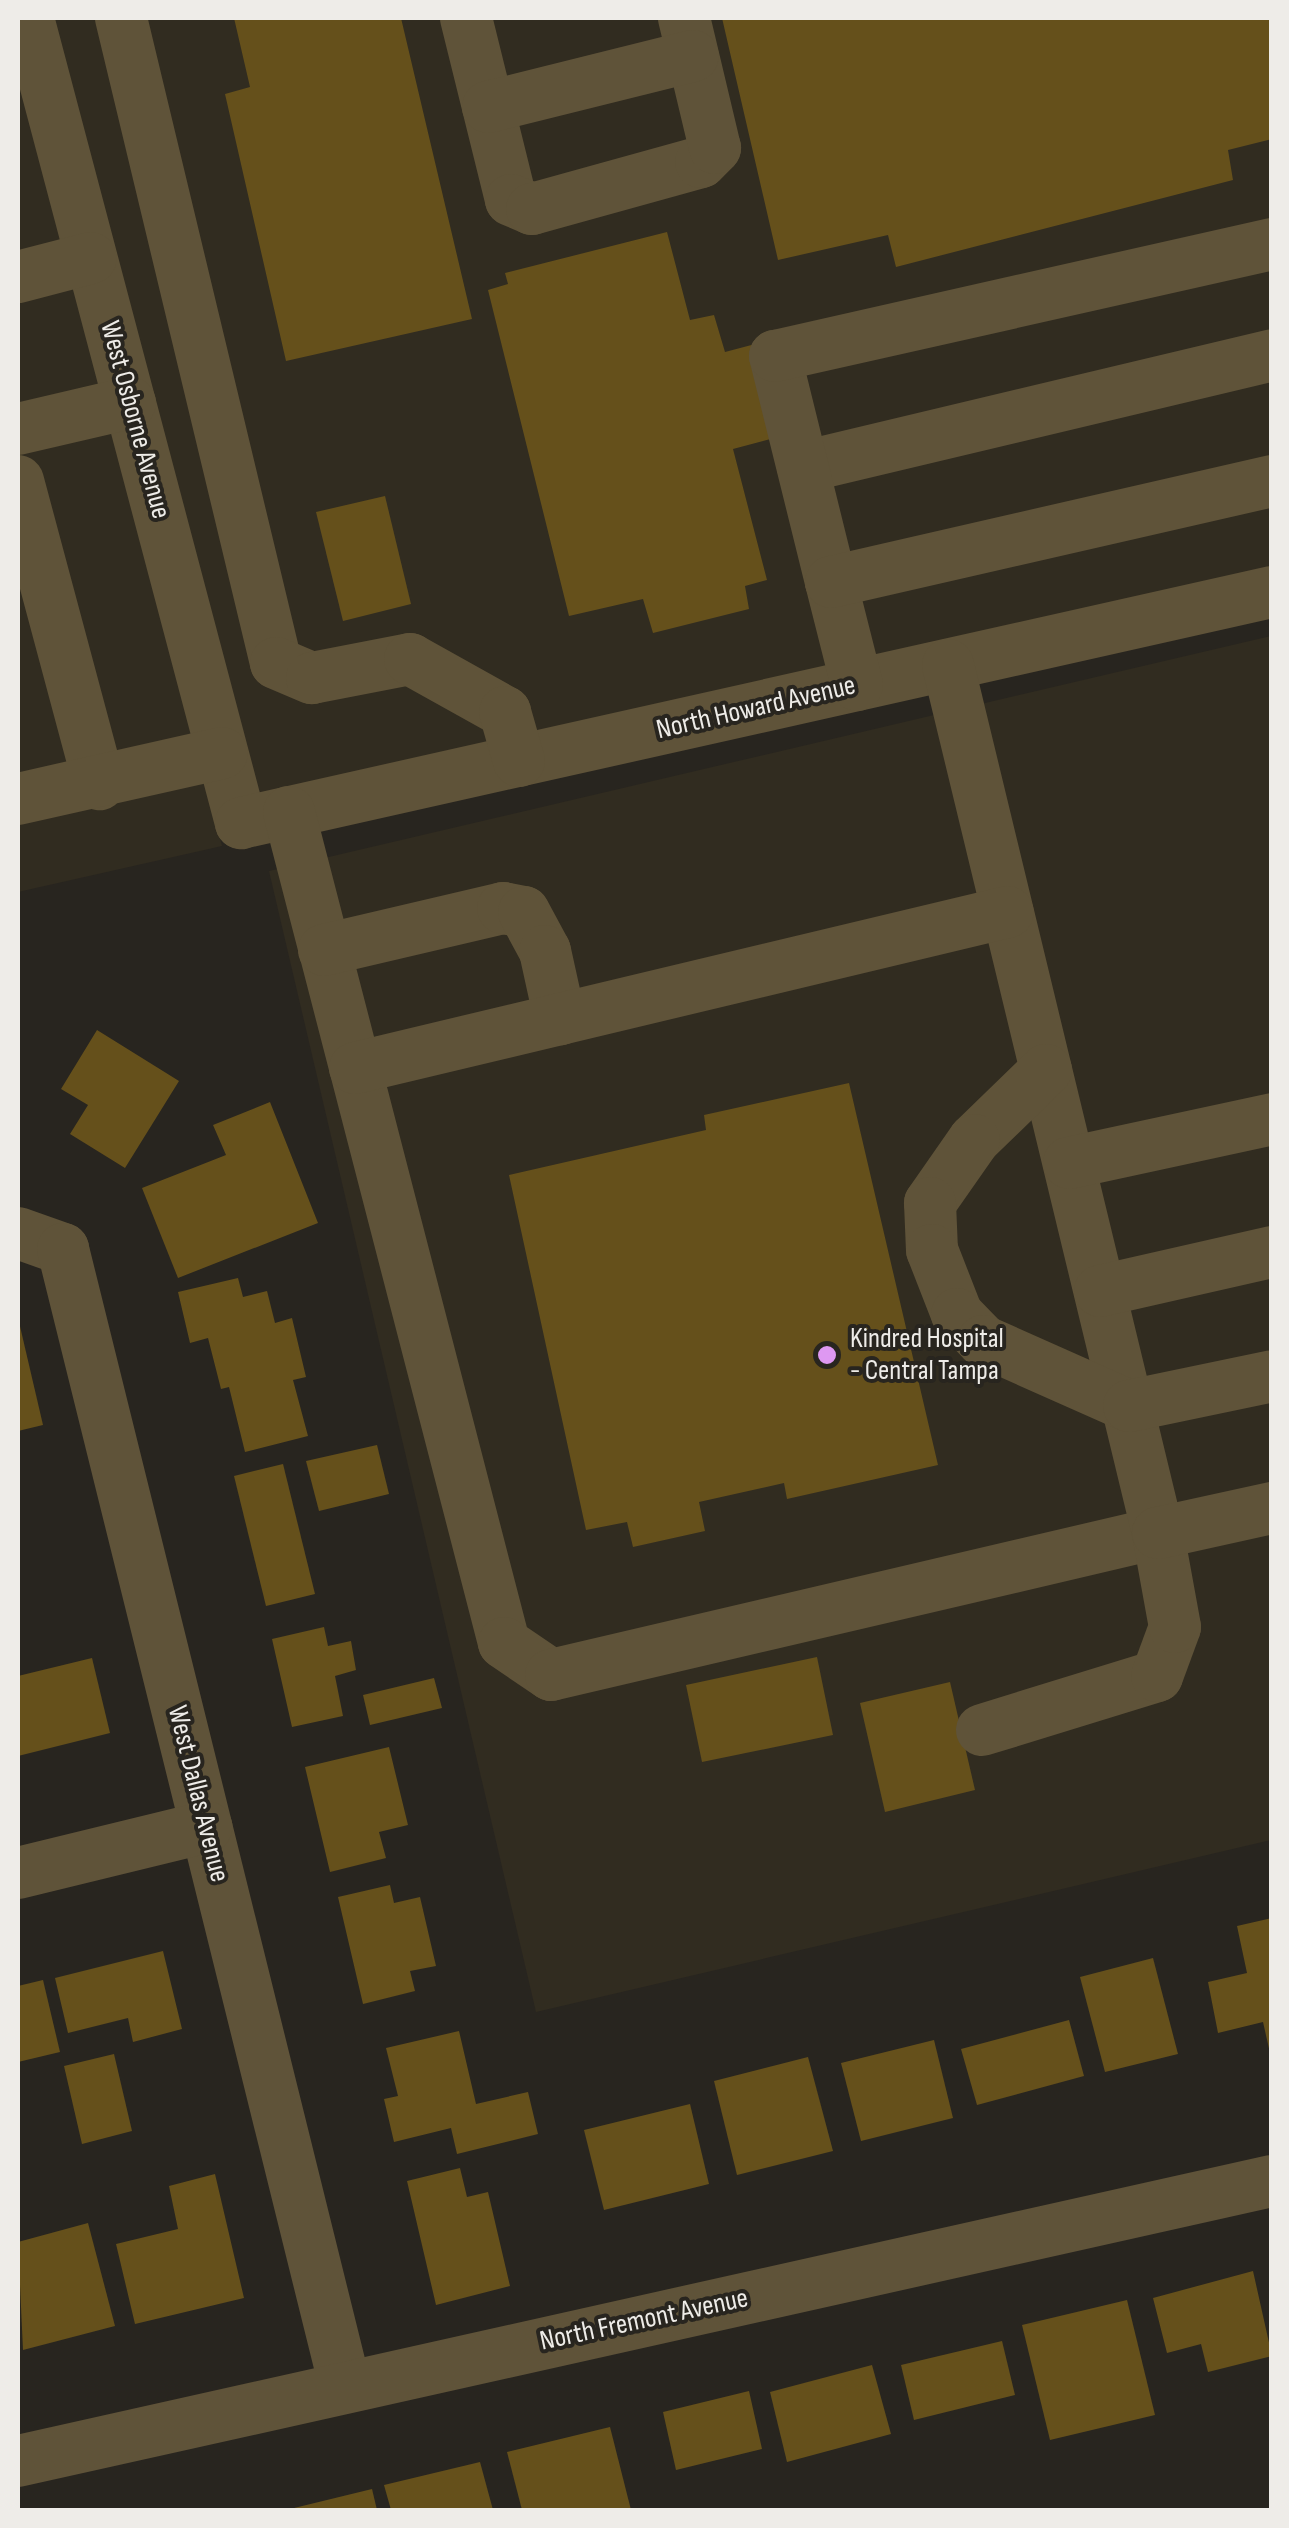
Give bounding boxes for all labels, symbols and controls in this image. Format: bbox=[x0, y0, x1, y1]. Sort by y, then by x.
street label: West Osborne Avenue bbox=[92, 317, 178, 523]
street label: North Howard Avenue bbox=[653, 669, 859, 747]
place label: Kindred Hospital - Central Tampa bbox=[850, 1322, 1004, 1388]
marker: Kindred Hospital - Central Tampa bbox=[814, 1342, 840, 1368]
street label: West Dallas Avenue bbox=[160, 1702, 236, 1886]
street label: North Fremont Avenue bbox=[537, 2282, 751, 2358]

